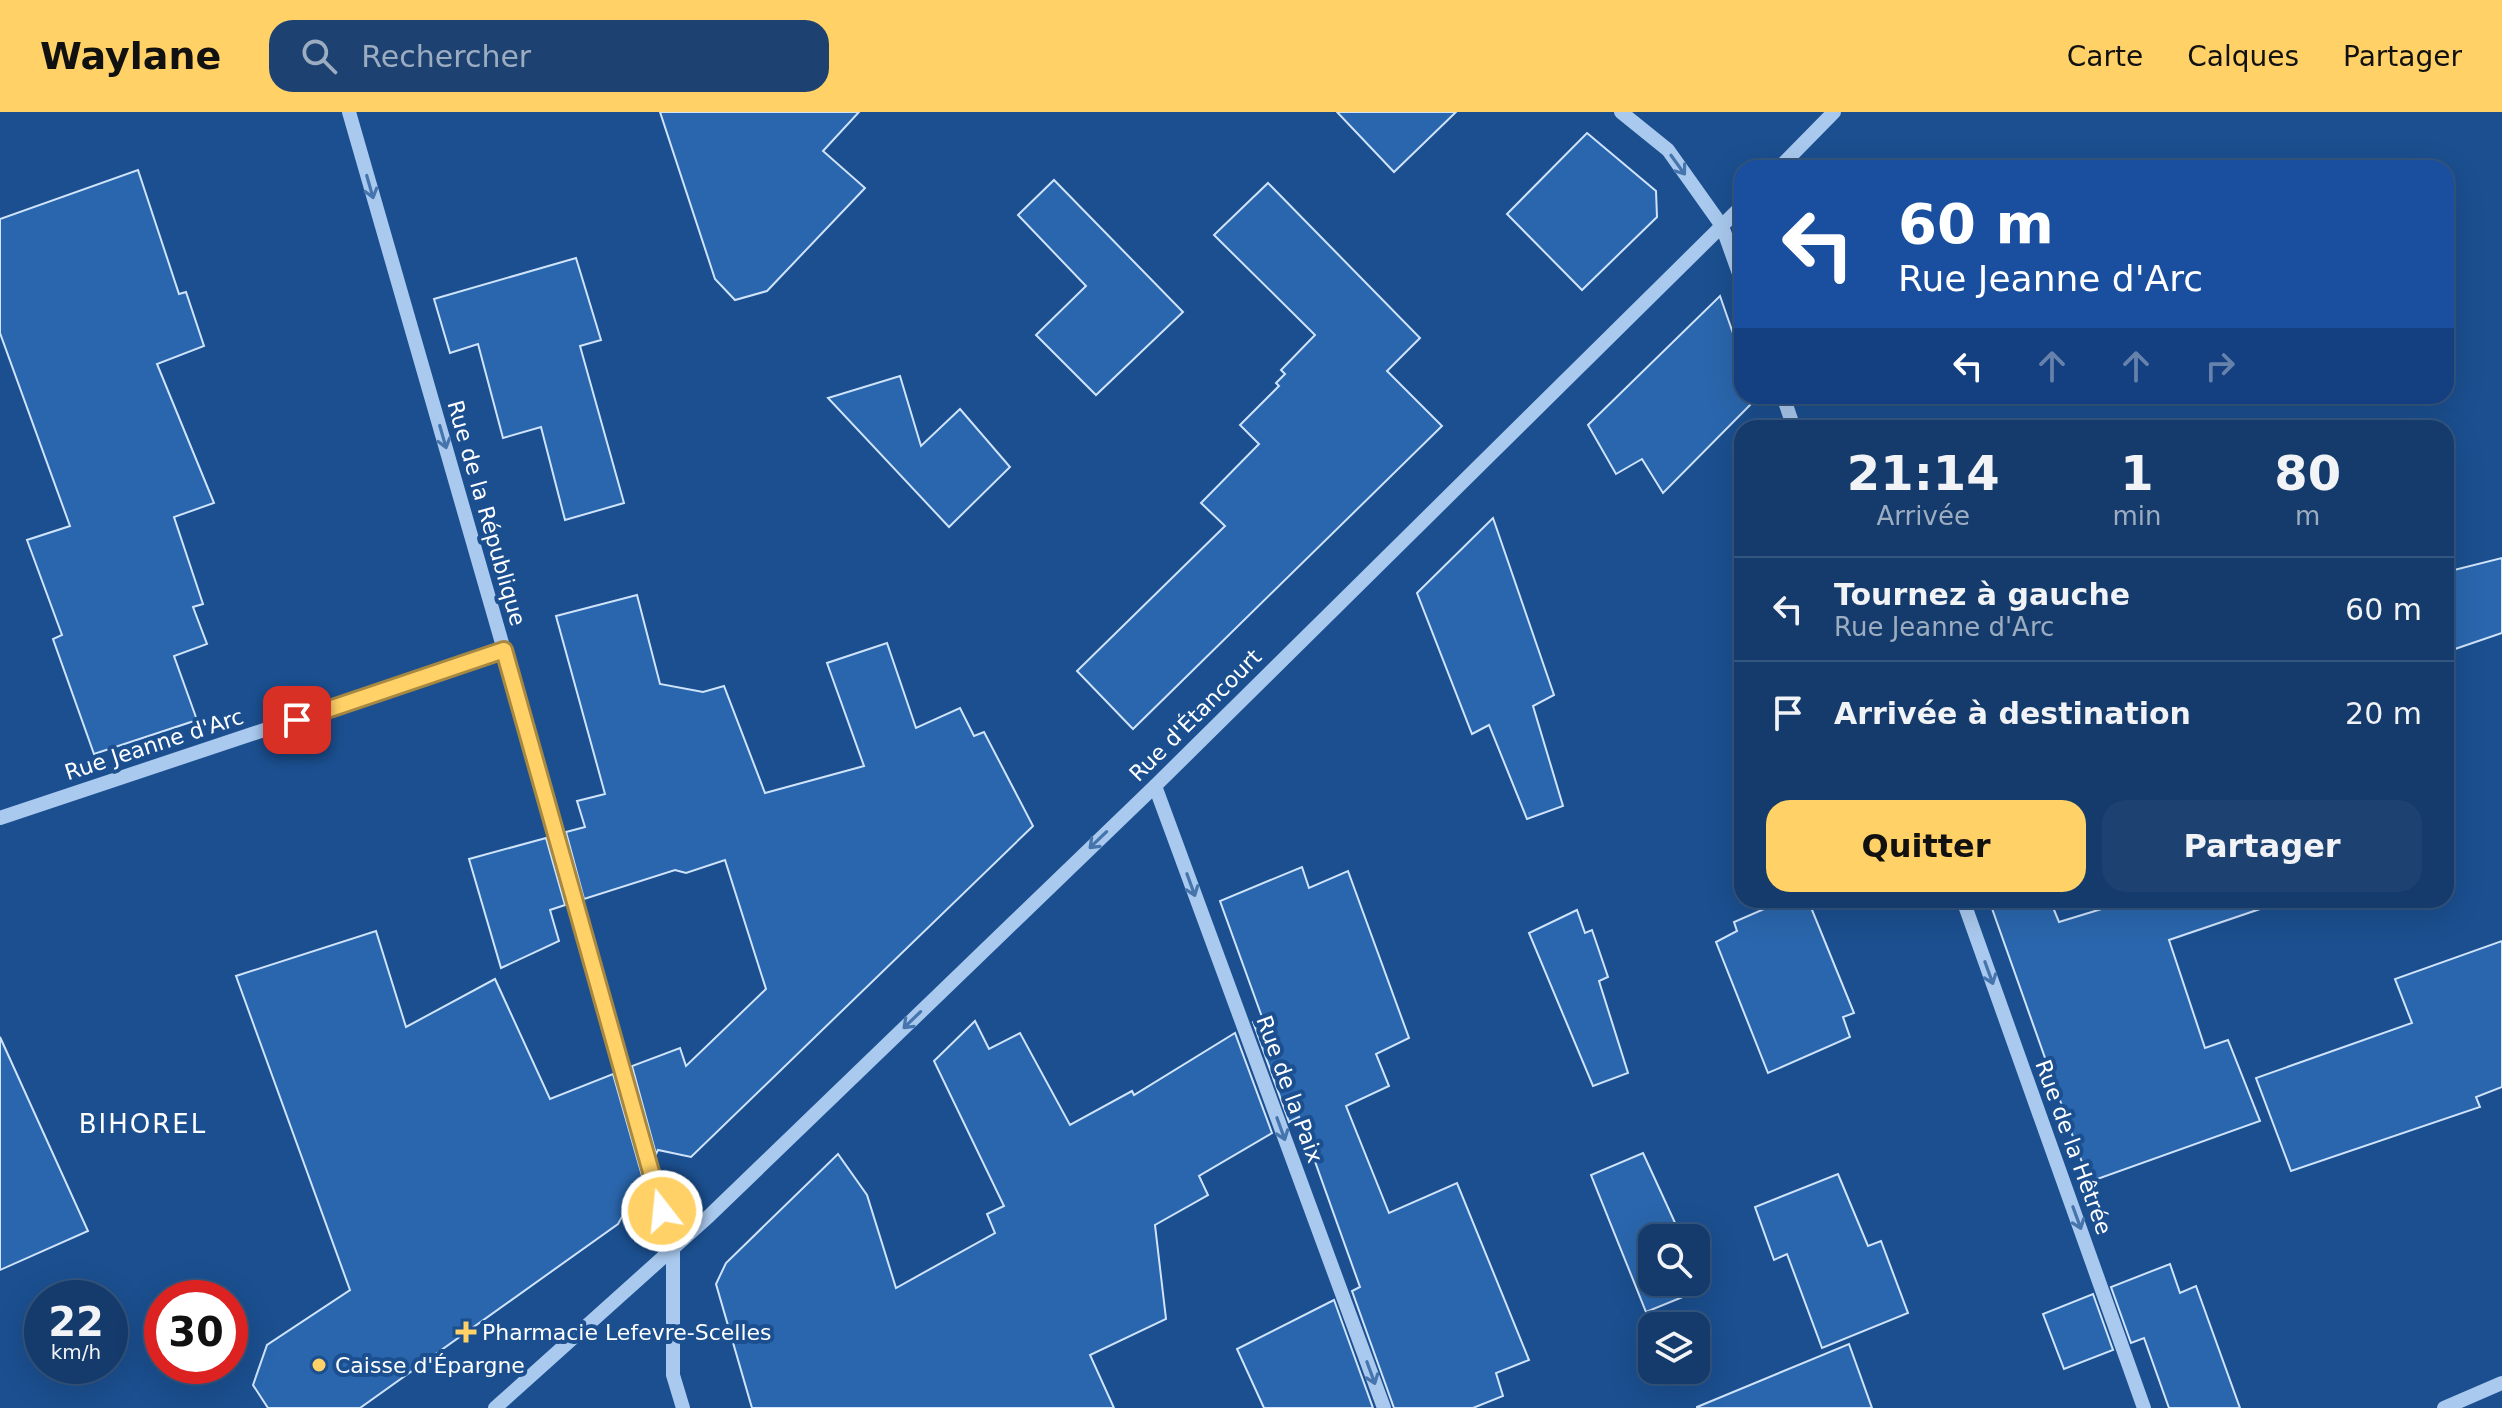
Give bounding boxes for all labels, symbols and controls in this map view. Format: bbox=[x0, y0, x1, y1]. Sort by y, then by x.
search box bbox=[269, 20, 829, 92]
text: Waylane bbox=[40, 34, 221, 78]
icon: search bbox=[297, 34, 341, 78]
text: Rechercher bbox=[361, 39, 531, 74]
text: Carte bbox=[2067, 40, 2143, 73]
text: Calques bbox=[2187, 40, 2299, 73]
text: Partager bbox=[2343, 40, 2462, 73]
one-way arrow bbox=[1670, 153, 1687, 175]
one-way arrow bbox=[363, 173, 378, 199]
text: 60 m bbox=[1898, 191, 2054, 256]
icon: left bbox=[1766, 192, 1870, 296]
text: Rue Jeanne d'Arc bbox=[1898, 258, 2203, 299]
icon: left bbox=[1946, 344, 1990, 388]
icon: ahead bbox=[2030, 344, 2074, 388]
icon: ahead bbox=[2114, 344, 2158, 388]
icon: right bbox=[2198, 344, 2242, 388]
street label: Rue de la République bbox=[442, 398, 531, 629]
one-way arrow bbox=[436, 423, 451, 449]
text: 21:14 bbox=[1847, 445, 2000, 501]
text: 1 bbox=[2120, 445, 2154, 501]
text: 80 bbox=[2274, 445, 2341, 501]
text: Arrivée bbox=[1877, 501, 1970, 531]
text: min bbox=[2112, 501, 2162, 531]
text: m bbox=[2295, 501, 2320, 531]
text: Tournez à gauche bbox=[1834, 577, 2130, 612]
icon: left bbox=[1766, 587, 1810, 631]
text: 60 m bbox=[2345, 592, 2422, 627]
text: Rue Jeanne d'Arc bbox=[1834, 612, 2054, 642]
street label: Rue d'Étancourt bbox=[1124, 644, 1267, 786]
pin bbox=[263, 686, 331, 754]
icon: arrive bbox=[1766, 691, 1810, 735]
text: Arrivée à destination bbox=[1834, 696, 2191, 731]
text: 20 m bbox=[2345, 696, 2422, 731]
icon: arrive bbox=[275, 698, 319, 742]
street label: Rue Jeanne d'Arc bbox=[62, 704, 247, 785]
button: Quitter bbox=[1766, 800, 2086, 892]
button: Partager bbox=[2102, 800, 2422, 892]
one-way arrow bbox=[1089, 830, 1109, 848]
one-way arrow bbox=[1185, 872, 1199, 897]
one-way arrow bbox=[1983, 961, 1997, 985]
one-way arrow bbox=[902, 1011, 922, 1029]
street label: Rue de la Paix bbox=[1251, 1012, 1328, 1166]
street label: Rue de la Hêtrée bbox=[2030, 1056, 2117, 1238]
district label: BIHOREL bbox=[79, 1109, 207, 1139]
one-way arrow bbox=[1275, 1116, 1289, 1141]
position arrow bbox=[620, 1169, 704, 1253]
one-way arrow bbox=[2070, 1205, 2085, 1230]
map controls bbox=[1638, 1224, 1710, 1384]
button: search bbox=[1638, 1224, 1710, 1296]
speed limit sign: 30 bbox=[144, 1280, 248, 1384]
text: 22 bbox=[48, 1299, 104, 1345]
button: layers bbox=[1638, 1312, 1710, 1384]
place label: Pharmacie Lefevre-Scelles bbox=[482, 1320, 772, 1345]
marker: Pharmacie Lefevre-Scelles bbox=[457, 1323, 475, 1341]
text: km/h bbox=[51, 1340, 101, 1364]
place label: Caisse d'Épargne bbox=[335, 1353, 525, 1378]
marker: Caisse d'Épargne bbox=[310, 1356, 328, 1374]
one-way arrow bbox=[1365, 1360, 1379, 1385]

